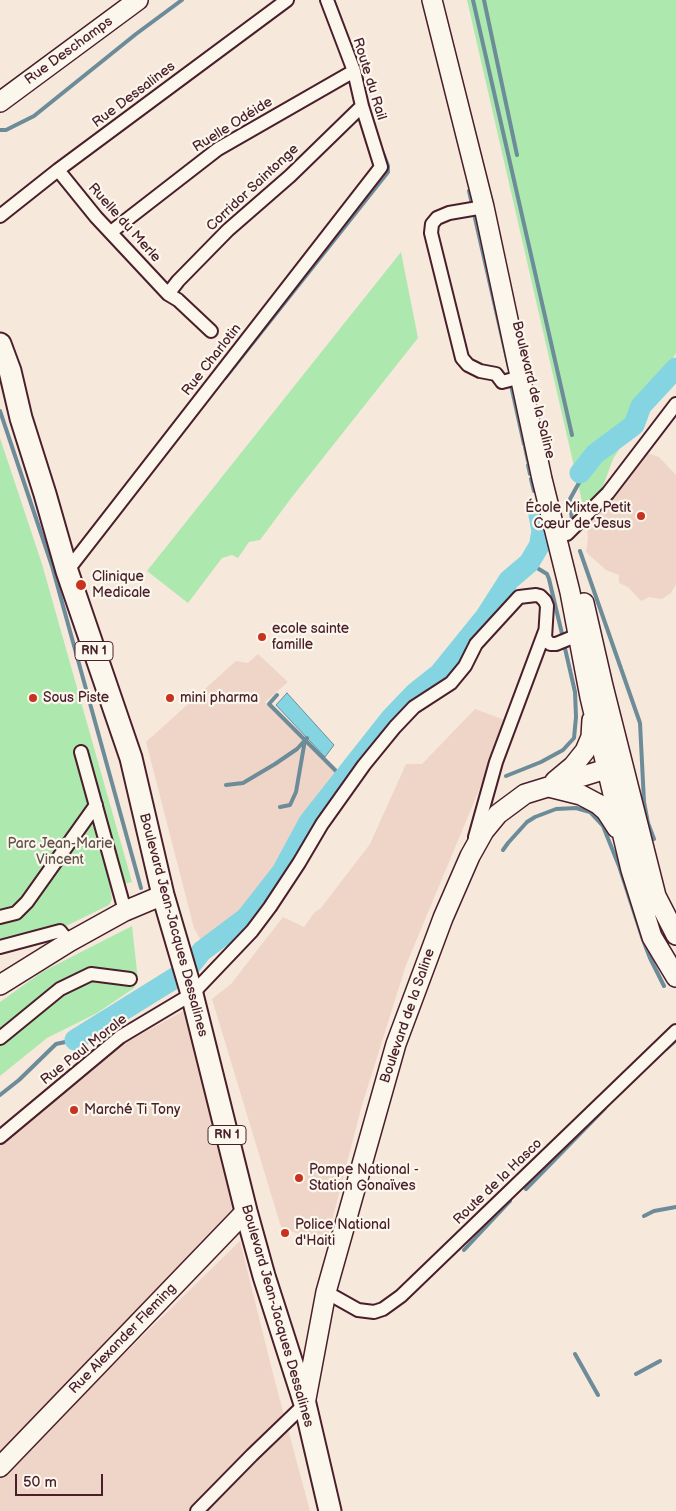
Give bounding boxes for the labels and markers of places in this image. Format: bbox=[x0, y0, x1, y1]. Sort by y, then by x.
place label: École Mixte Petit Cœur de Jesus bbox=[525, 500, 631, 532]
marker: École Mixte Petit Cœur de Jesus bbox=[635, 510, 647, 522]
place label: Clinique Medicale bbox=[92, 569, 150, 602]
marker: Clinique Medicale bbox=[74, 578, 88, 592]
place label: ecole sainte famille bbox=[272, 621, 349, 654]
marker: ecole sainte famille bbox=[256, 631, 268, 643]
place label: Sous Piste bbox=[43, 690, 109, 706]
place label: mini pharma bbox=[180, 690, 258, 706]
marker: Sous Piste bbox=[27, 692, 39, 704]
marker: mini pharma bbox=[164, 692, 176, 704]
place label: Marché Ti Tony bbox=[84, 1102, 180, 1118]
marker: Marché Ti Tony bbox=[68, 1104, 80, 1116]
place label: Pompe National - Station Gonaïves bbox=[309, 1162, 419, 1194]
marker: Pompe National - Station Gonaïves bbox=[293, 1172, 305, 1184]
place label: Police National d'Haiti bbox=[295, 1217, 390, 1250]
marker: Police National d'Haiti bbox=[279, 1227, 291, 1239]

